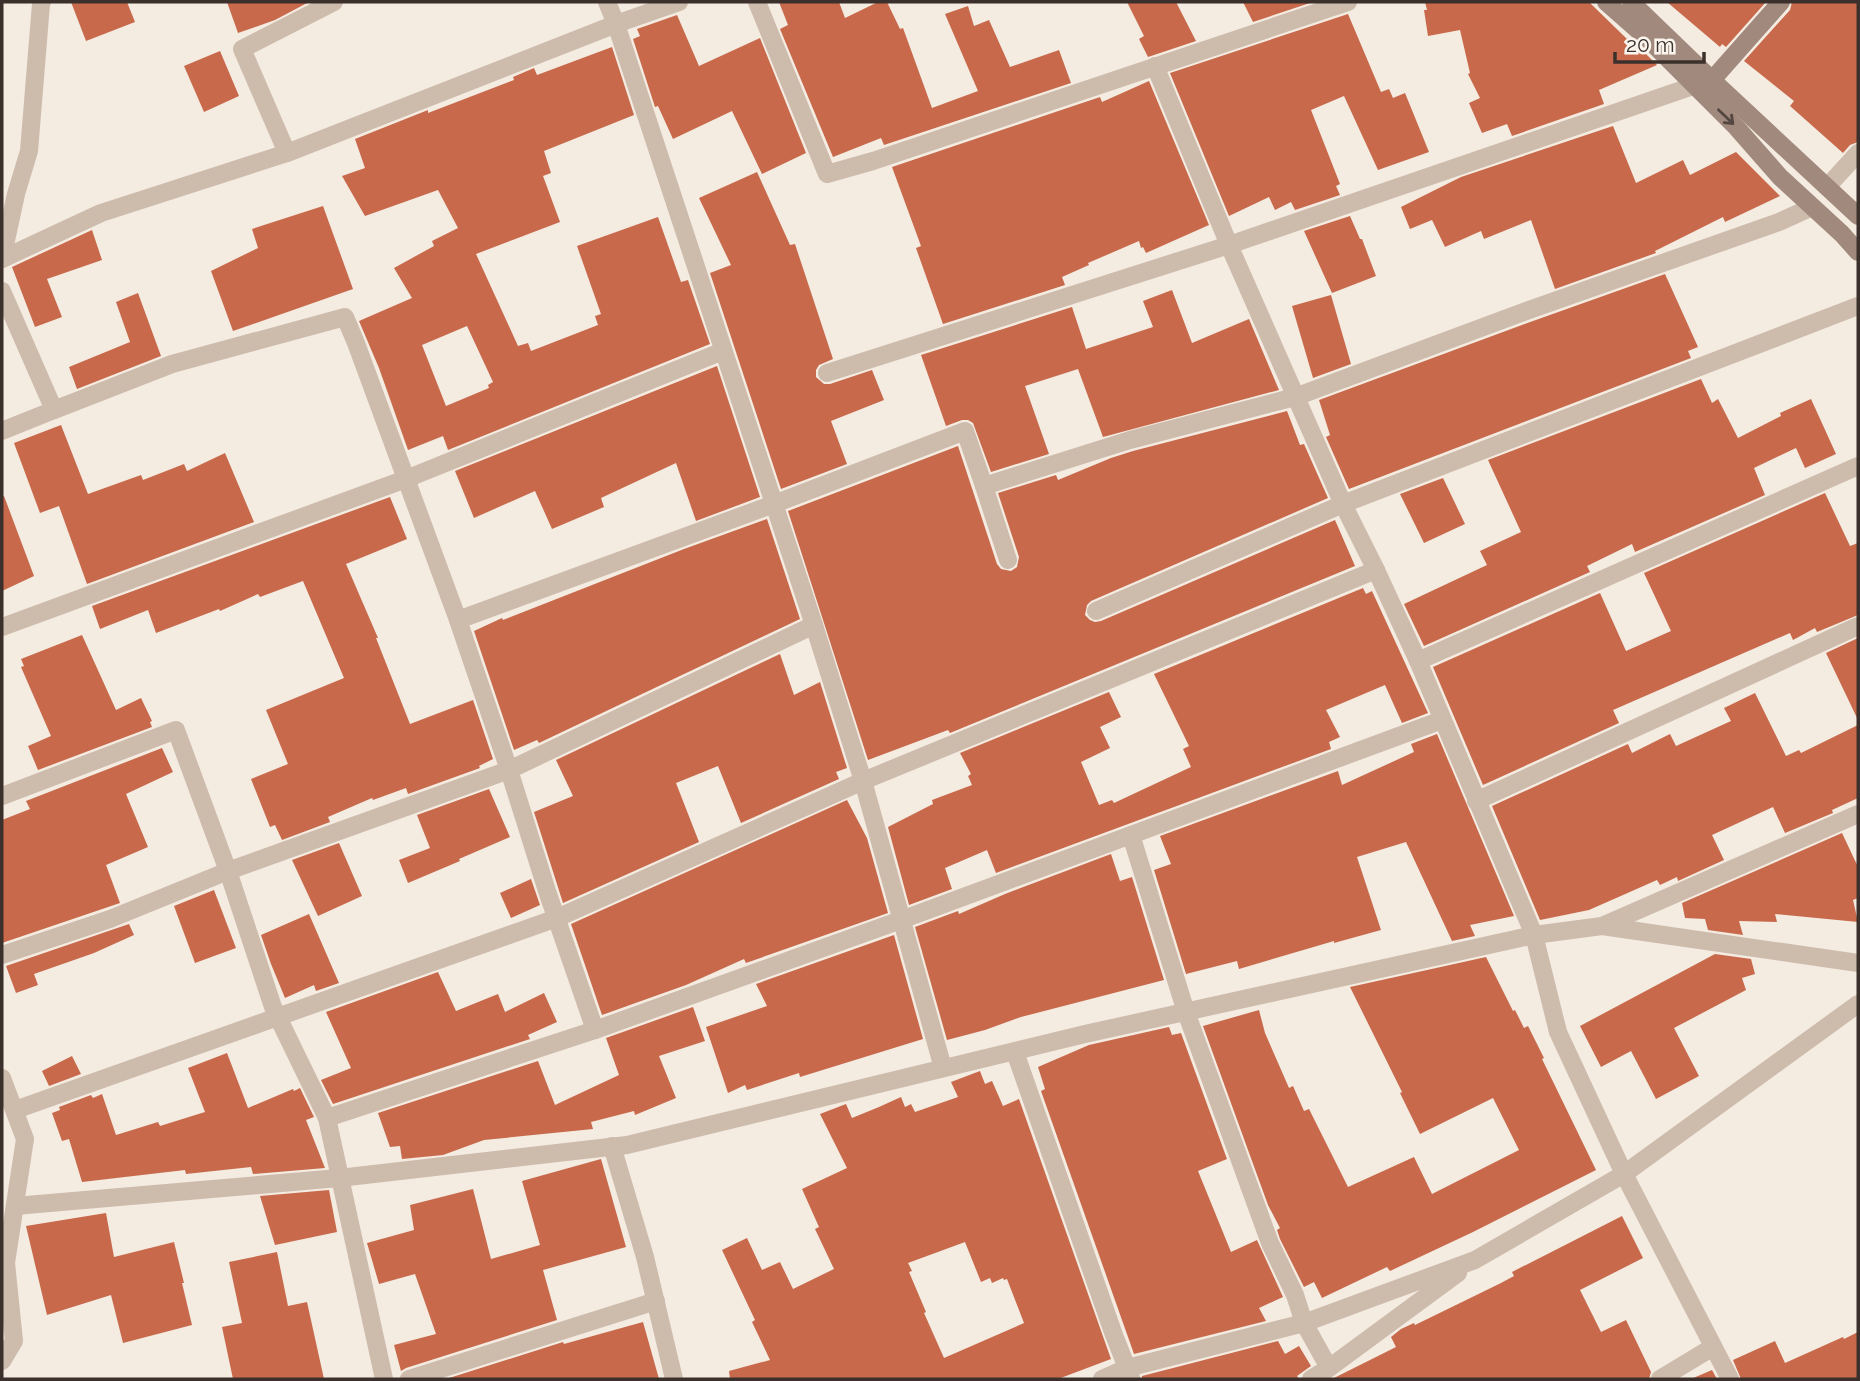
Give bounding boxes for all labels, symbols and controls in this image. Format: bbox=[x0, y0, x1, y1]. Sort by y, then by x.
scale bar bbox=[1615, 21, 1704, 65]
text: 20 m bbox=[1626, 32, 1674, 57]
one-way arrow bbox=[1717, 109, 1734, 126]

